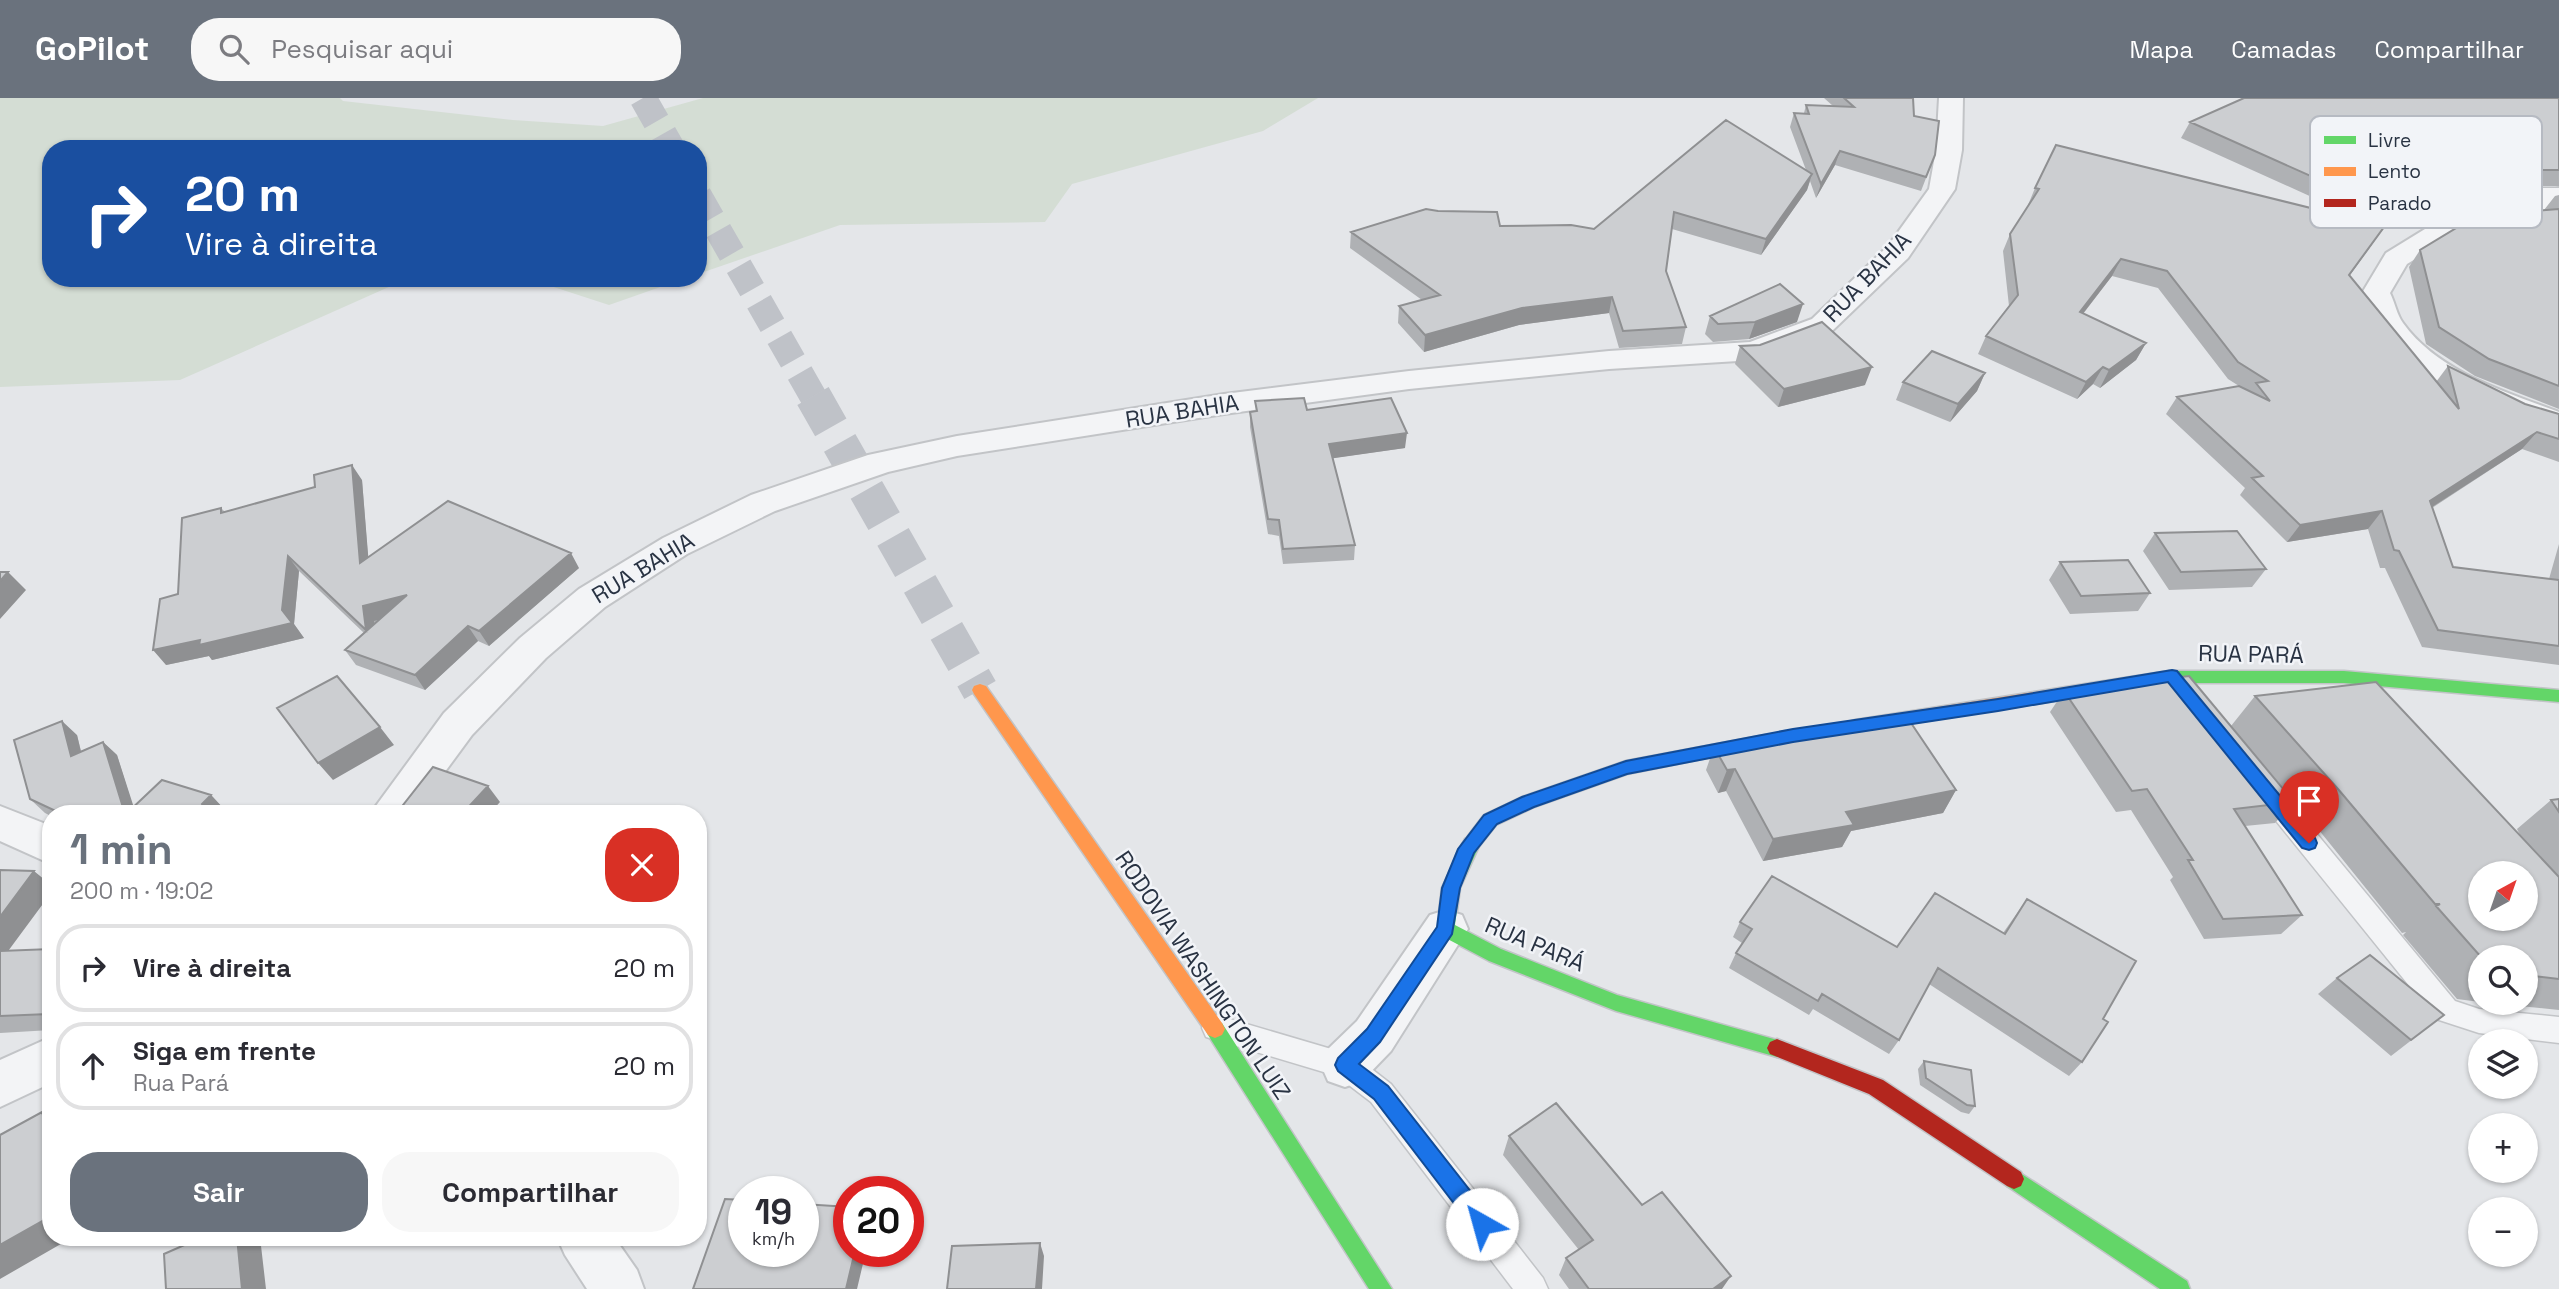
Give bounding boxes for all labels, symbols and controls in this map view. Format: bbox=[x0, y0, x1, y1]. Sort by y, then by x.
search box bbox=[191, 18, 681, 81]
text: GoPilot bbox=[35, 28, 149, 70]
icon: search bbox=[215, 30, 253, 68]
text: Pesquisar aqui bbox=[271, 32, 453, 66]
text: Mapa bbox=[2129, 34, 2193, 65]
text: Camadas bbox=[2231, 34, 2336, 65]
text: Compartilhar bbox=[2374, 34, 2524, 65]
legend bbox=[2310, 116, 2542, 228]
text: Livre bbox=[2368, 128, 2411, 153]
text: Lento bbox=[2368, 159, 2421, 184]
text: 20 m bbox=[185, 163, 300, 225]
icon: right bbox=[70, 168, 161, 259]
text: Parado bbox=[2368, 191, 2432, 216]
text: Vire à direita bbox=[185, 224, 378, 264]
street label: RUA BAHIA bbox=[1816, 225, 1918, 329]
street label: RUA BAHIA bbox=[1123, 387, 1241, 435]
street label: RUA BAHIA bbox=[586, 526, 700, 610]
street label: RUA PARÁ bbox=[2198, 638, 2304, 670]
pin bbox=[2279, 771, 2339, 843]
icon: arrive bbox=[2290, 782, 2328, 820]
text: 1 min bbox=[70, 823, 173, 876]
button: close bbox=[605, 828, 679, 902]
street label: RODOVIA WASHINGTON LUIZ bbox=[1108, 845, 1298, 1105]
north arrow bbox=[2468, 861, 2538, 931]
map controls bbox=[2468, 861, 2538, 1267]
text: 200 m · 19:02 bbox=[70, 876, 213, 906]
street label: RUA PARÁ bbox=[1481, 910, 1589, 978]
button: search bbox=[2468, 945, 2538, 1015]
icon: right bbox=[74, 949, 112, 987]
text: Vire à direita bbox=[133, 951, 291, 985]
text: 20 m bbox=[614, 951, 675, 985]
button: layers bbox=[2468, 1029, 2538, 1099]
text: Siga em frente bbox=[133, 1034, 316, 1068]
icon: ahead bbox=[74, 1047, 112, 1085]
text: 20 m bbox=[614, 1049, 675, 1083]
text: Rua Pará bbox=[133, 1068, 229, 1098]
button: + bbox=[2468, 1113, 2538, 1183]
button: Sair bbox=[70, 1152, 368, 1232]
button: Compartilhar bbox=[382, 1152, 679, 1232]
speed limit sign: 20 bbox=[833, 1176, 924, 1267]
position arrow bbox=[1445, 1187, 1519, 1261]
text: 19 bbox=[755, 1190, 792, 1234]
button: − bbox=[2468, 1197, 2538, 1267]
text: km/h bbox=[752, 1227, 795, 1250]

